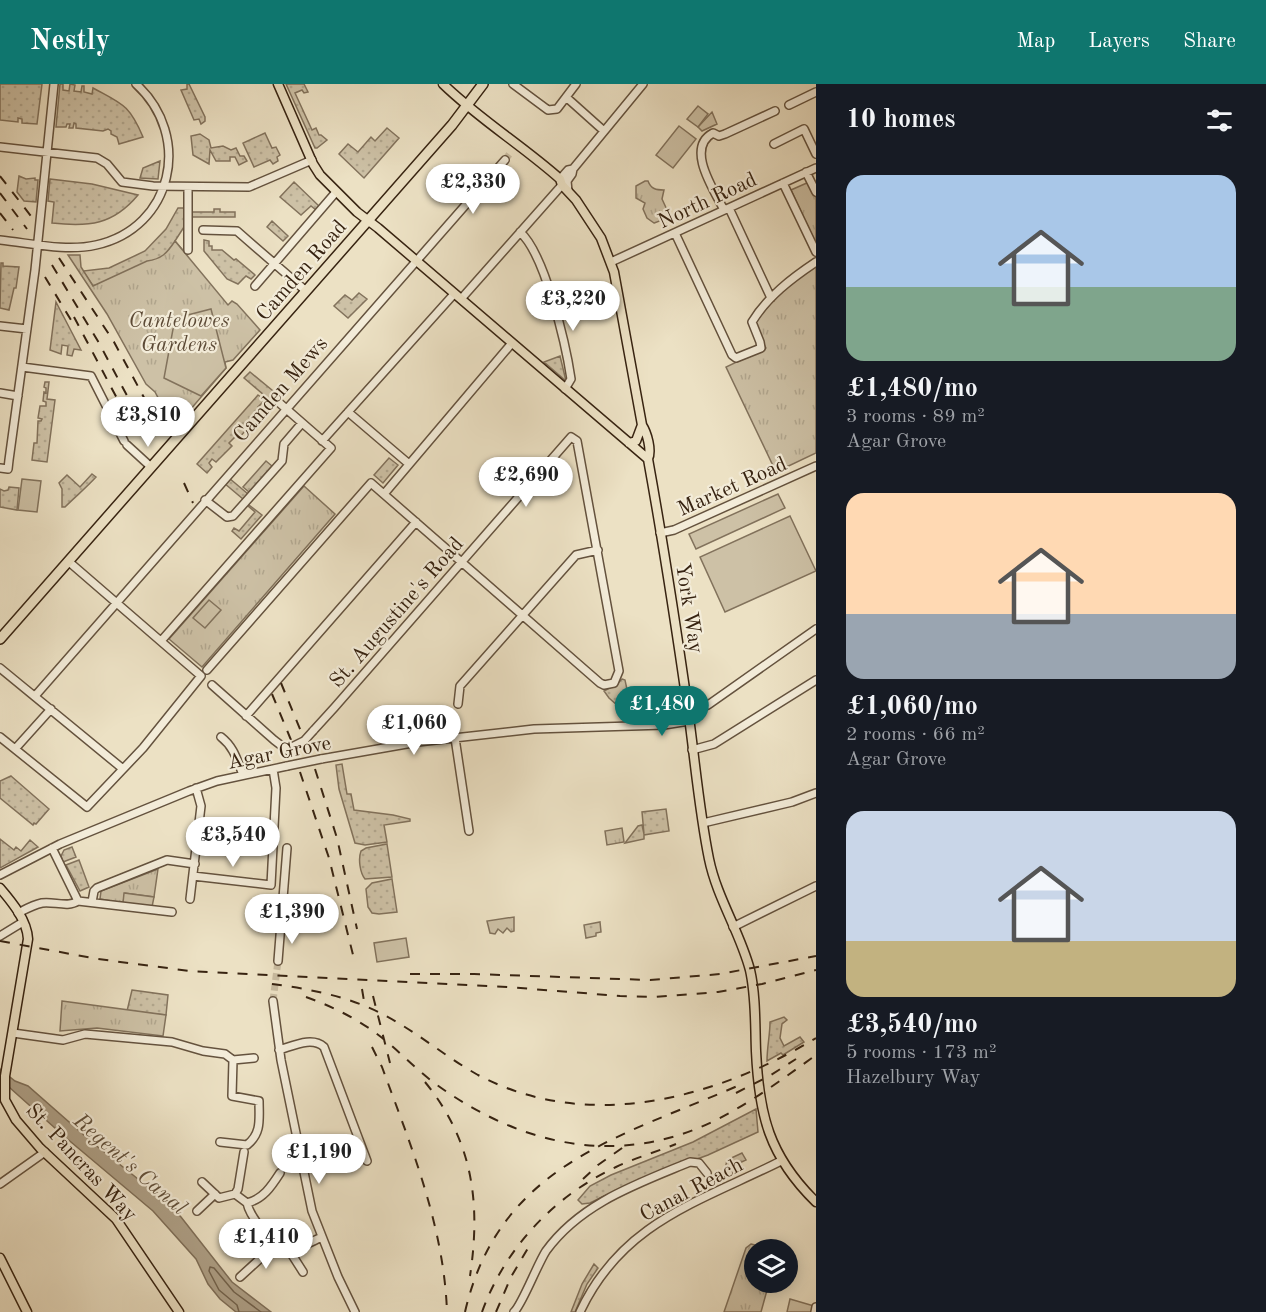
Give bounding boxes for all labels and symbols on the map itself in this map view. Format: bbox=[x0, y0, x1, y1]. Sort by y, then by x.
pin: £2,330 bbox=[424, 164, 522, 215]
street label: North Road bbox=[655, 169, 760, 233]
street label: Camden Road bbox=[253, 217, 351, 325]
pin: £3,220 bbox=[524, 281, 622, 332]
park label: Cantelowes Gardens bbox=[129, 311, 230, 356]
street label: Camden Mews bbox=[230, 333, 332, 447]
pin: £3,810 bbox=[99, 397, 197, 448]
street label: Market Road bbox=[675, 454, 790, 521]
pin: £2,690 bbox=[477, 457, 575, 508]
street label: St. Augustine's Road bbox=[326, 534, 468, 692]
street label: York Way bbox=[671, 561, 706, 655]
pin: £1,480 bbox=[613, 686, 711, 737]
pin: £1,060 bbox=[365, 705, 463, 756]
street label: Agar Grove bbox=[226, 733, 333, 774]
pin: £3,540 bbox=[184, 817, 282, 868]
pin: £1,390 bbox=[243, 894, 341, 945]
street label: St. Pancras Way bbox=[21, 1100, 140, 1226]
water label: Regent's Canal bbox=[68, 1109, 191, 1220]
pin: £1,190 bbox=[270, 1134, 368, 1185]
street label: Canal Reach bbox=[637, 1154, 747, 1226]
pin: £1,410 bbox=[217, 1219, 315, 1270]

